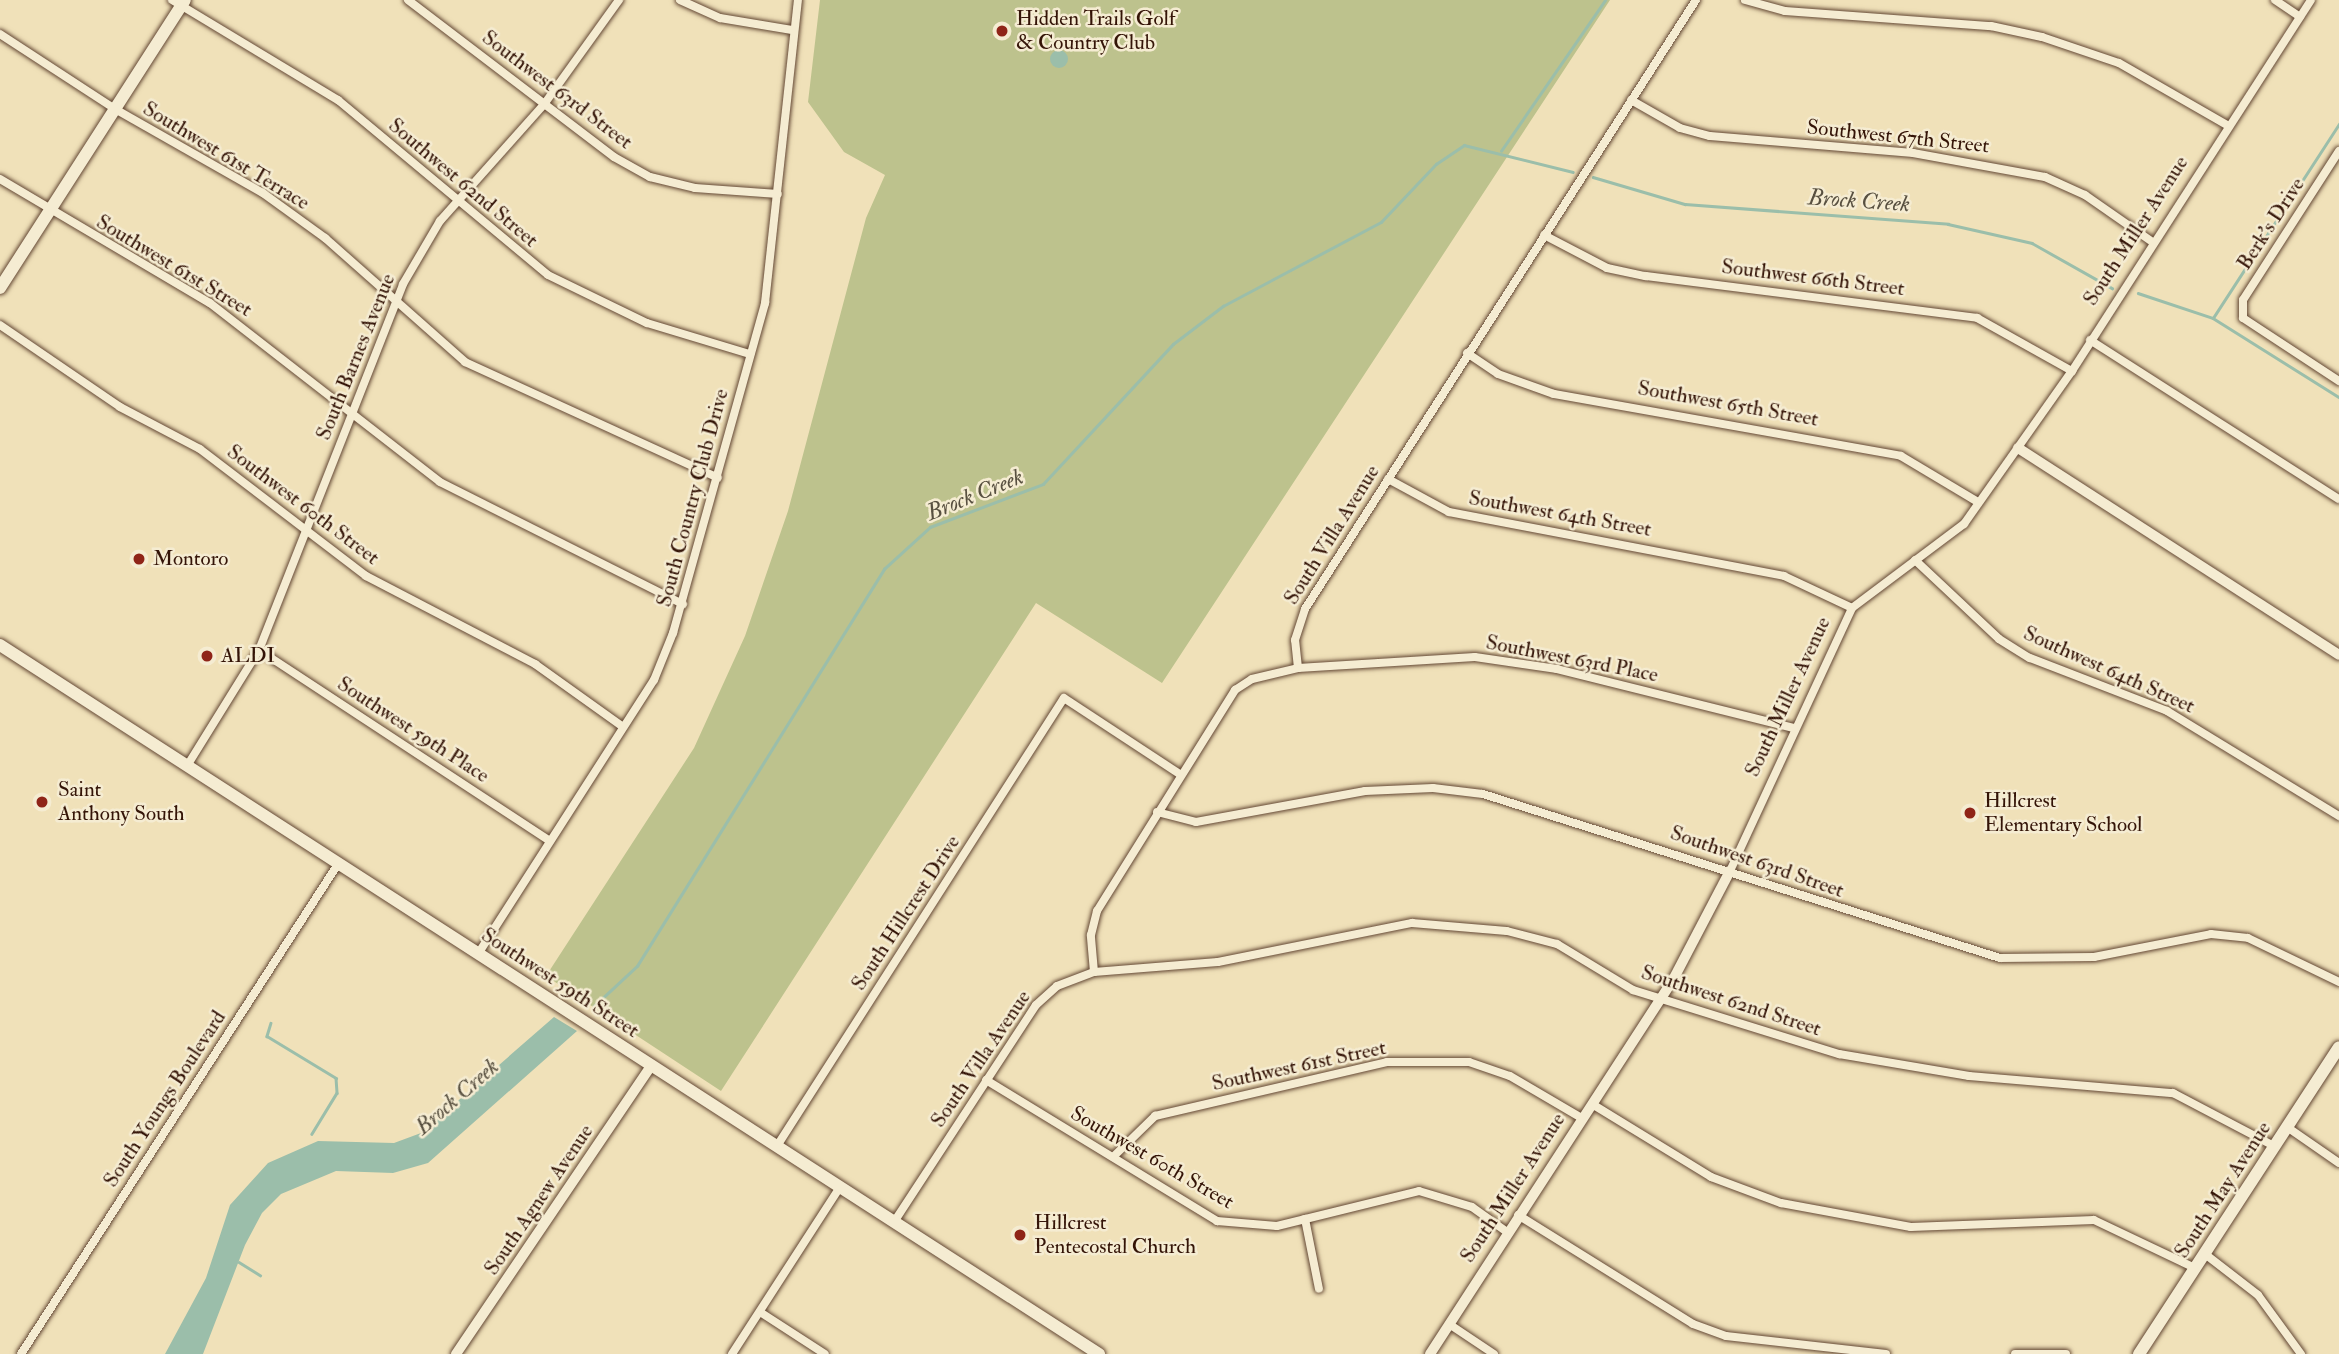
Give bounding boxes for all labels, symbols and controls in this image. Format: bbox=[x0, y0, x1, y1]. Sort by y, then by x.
place label: Hidden Trails Golf & Country Club bbox=[1016, 6, 1176, 56]
marker: Hidden Trails Golf & Country Club bbox=[994, 23, 1010, 39]
street label: Southwest 63rd Street bbox=[477, 25, 637, 155]
street label: Southwest 61st Terrace bbox=[138, 96, 314, 216]
street label: Southwest 62nd Street bbox=[383, 113, 543, 253]
street label: Southwest 67th Street bbox=[1806, 115, 1990, 159]
street label: South Miller Avenue bbox=[2078, 151, 2194, 311]
street label: Berk's Drive bbox=[2232, 173, 2310, 275]
water label: Brock Creek bbox=[1807, 184, 1911, 218]
street label: Southwest 61st Street bbox=[92, 210, 256, 322]
street label: Southwest 66th Street bbox=[1720, 254, 1906, 302]
street label: South Barnes Avenue bbox=[311, 270, 401, 444]
street label: Southwest 65th Street bbox=[1636, 376, 1820, 432]
street label: South Country Club Drive bbox=[652, 386, 734, 610]
street label: Southwest 60th Street bbox=[222, 439, 384, 571]
street label: South Villa Avenue bbox=[1279, 461, 1385, 609]
water label: Brock Creek bbox=[922, 463, 1028, 527]
street label: Southwest 64th Street bbox=[1467, 486, 1653, 542]
place label: Montoro bbox=[153, 546, 228, 572]
marker: Montoro bbox=[131, 551, 147, 567]
street label: South Miller Avenue bbox=[1740, 613, 1836, 781]
street label: Southwest 64th Street bbox=[2019, 621, 2199, 719]
street label: Southwest 63rd Place bbox=[1484, 630, 1660, 688]
place label: ALDI bbox=[221, 643, 275, 669]
marker: ALDI bbox=[199, 648, 215, 664]
street label: Southwest 59th Place bbox=[332, 672, 494, 788]
place label: Saint Anthony South bbox=[58, 777, 185, 827]
place label: Hillcrest Elementary School bbox=[1984, 788, 2142, 838]
marker: Saint Anthony South bbox=[32, 792, 52, 812]
marker: Hillcrest Elementary School bbox=[1962, 805, 1978, 821]
street label: Southwest 63rd Street bbox=[1667, 820, 1847, 904]
street label: South Hillcrest Drive bbox=[846, 831, 966, 995]
street label: Southwest 59th Street bbox=[476, 923, 644, 1043]
street label: Southwest 62nd Street bbox=[1638, 960, 1824, 1042]
street label: South Villa Avenue bbox=[926, 986, 1036, 1132]
street label: South Youngs Boulevard bbox=[98, 1006, 232, 1192]
street label: Southwest 61st Street bbox=[1210, 1035, 1388, 1097]
water label: Brock Creek bbox=[409, 1053, 505, 1141]
street label: Southwest 60th Street bbox=[1066, 1101, 1238, 1215]
street label: South Miller Avenue bbox=[1455, 1108, 1571, 1268]
street label: South May Avenue bbox=[2169, 1117, 2277, 1263]
street label: South Agnew Avenue bbox=[479, 1120, 599, 1280]
place label: Hillcrest Pentecostal Church bbox=[1034, 1210, 1196, 1260]
marker: Hillcrest Pentecostal Church bbox=[1012, 1227, 1028, 1243]

